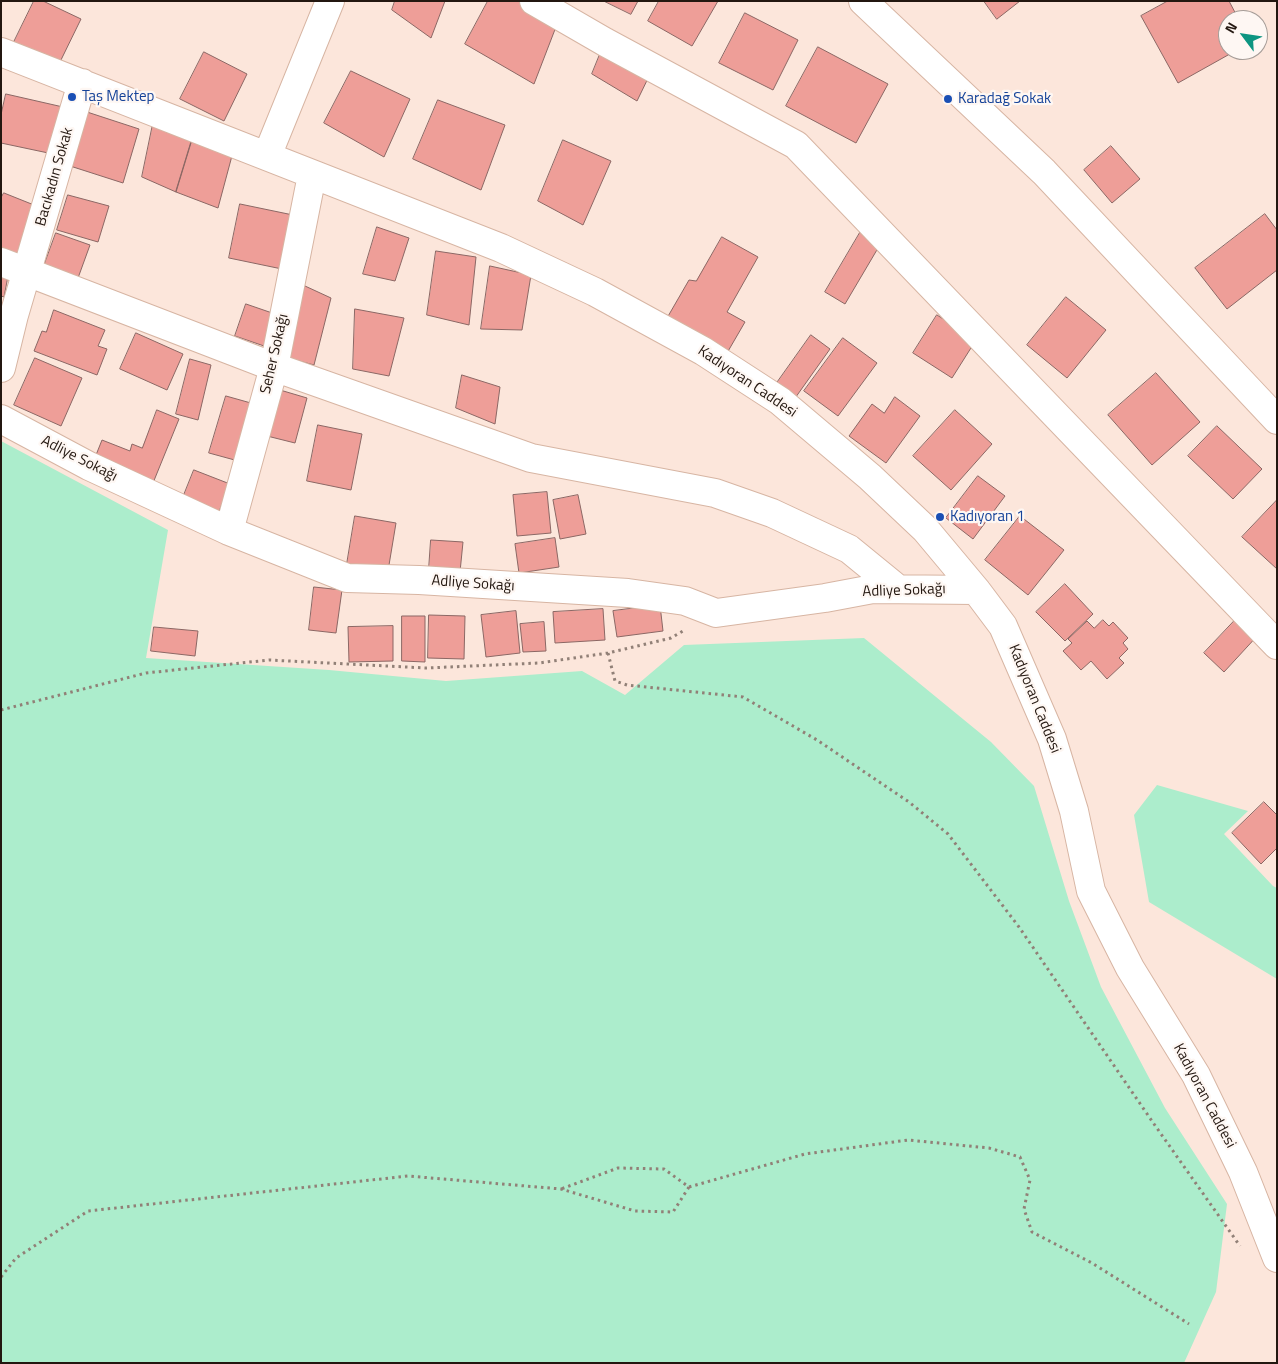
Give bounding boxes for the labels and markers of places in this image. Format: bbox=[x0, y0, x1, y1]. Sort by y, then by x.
place label: Taş Mektep bbox=[82, 88, 154, 106]
place label: Karadağ Sokak bbox=[958, 90, 1051, 108]
marker: Taş Mektep bbox=[66, 91, 78, 103]
marker: Karadağ Sokak bbox=[942, 93, 954, 105]
place label: Kadıyoran 1 bbox=[950, 508, 1025, 526]
marker: Kadıyoran 1 bbox=[934, 511, 946, 523]

